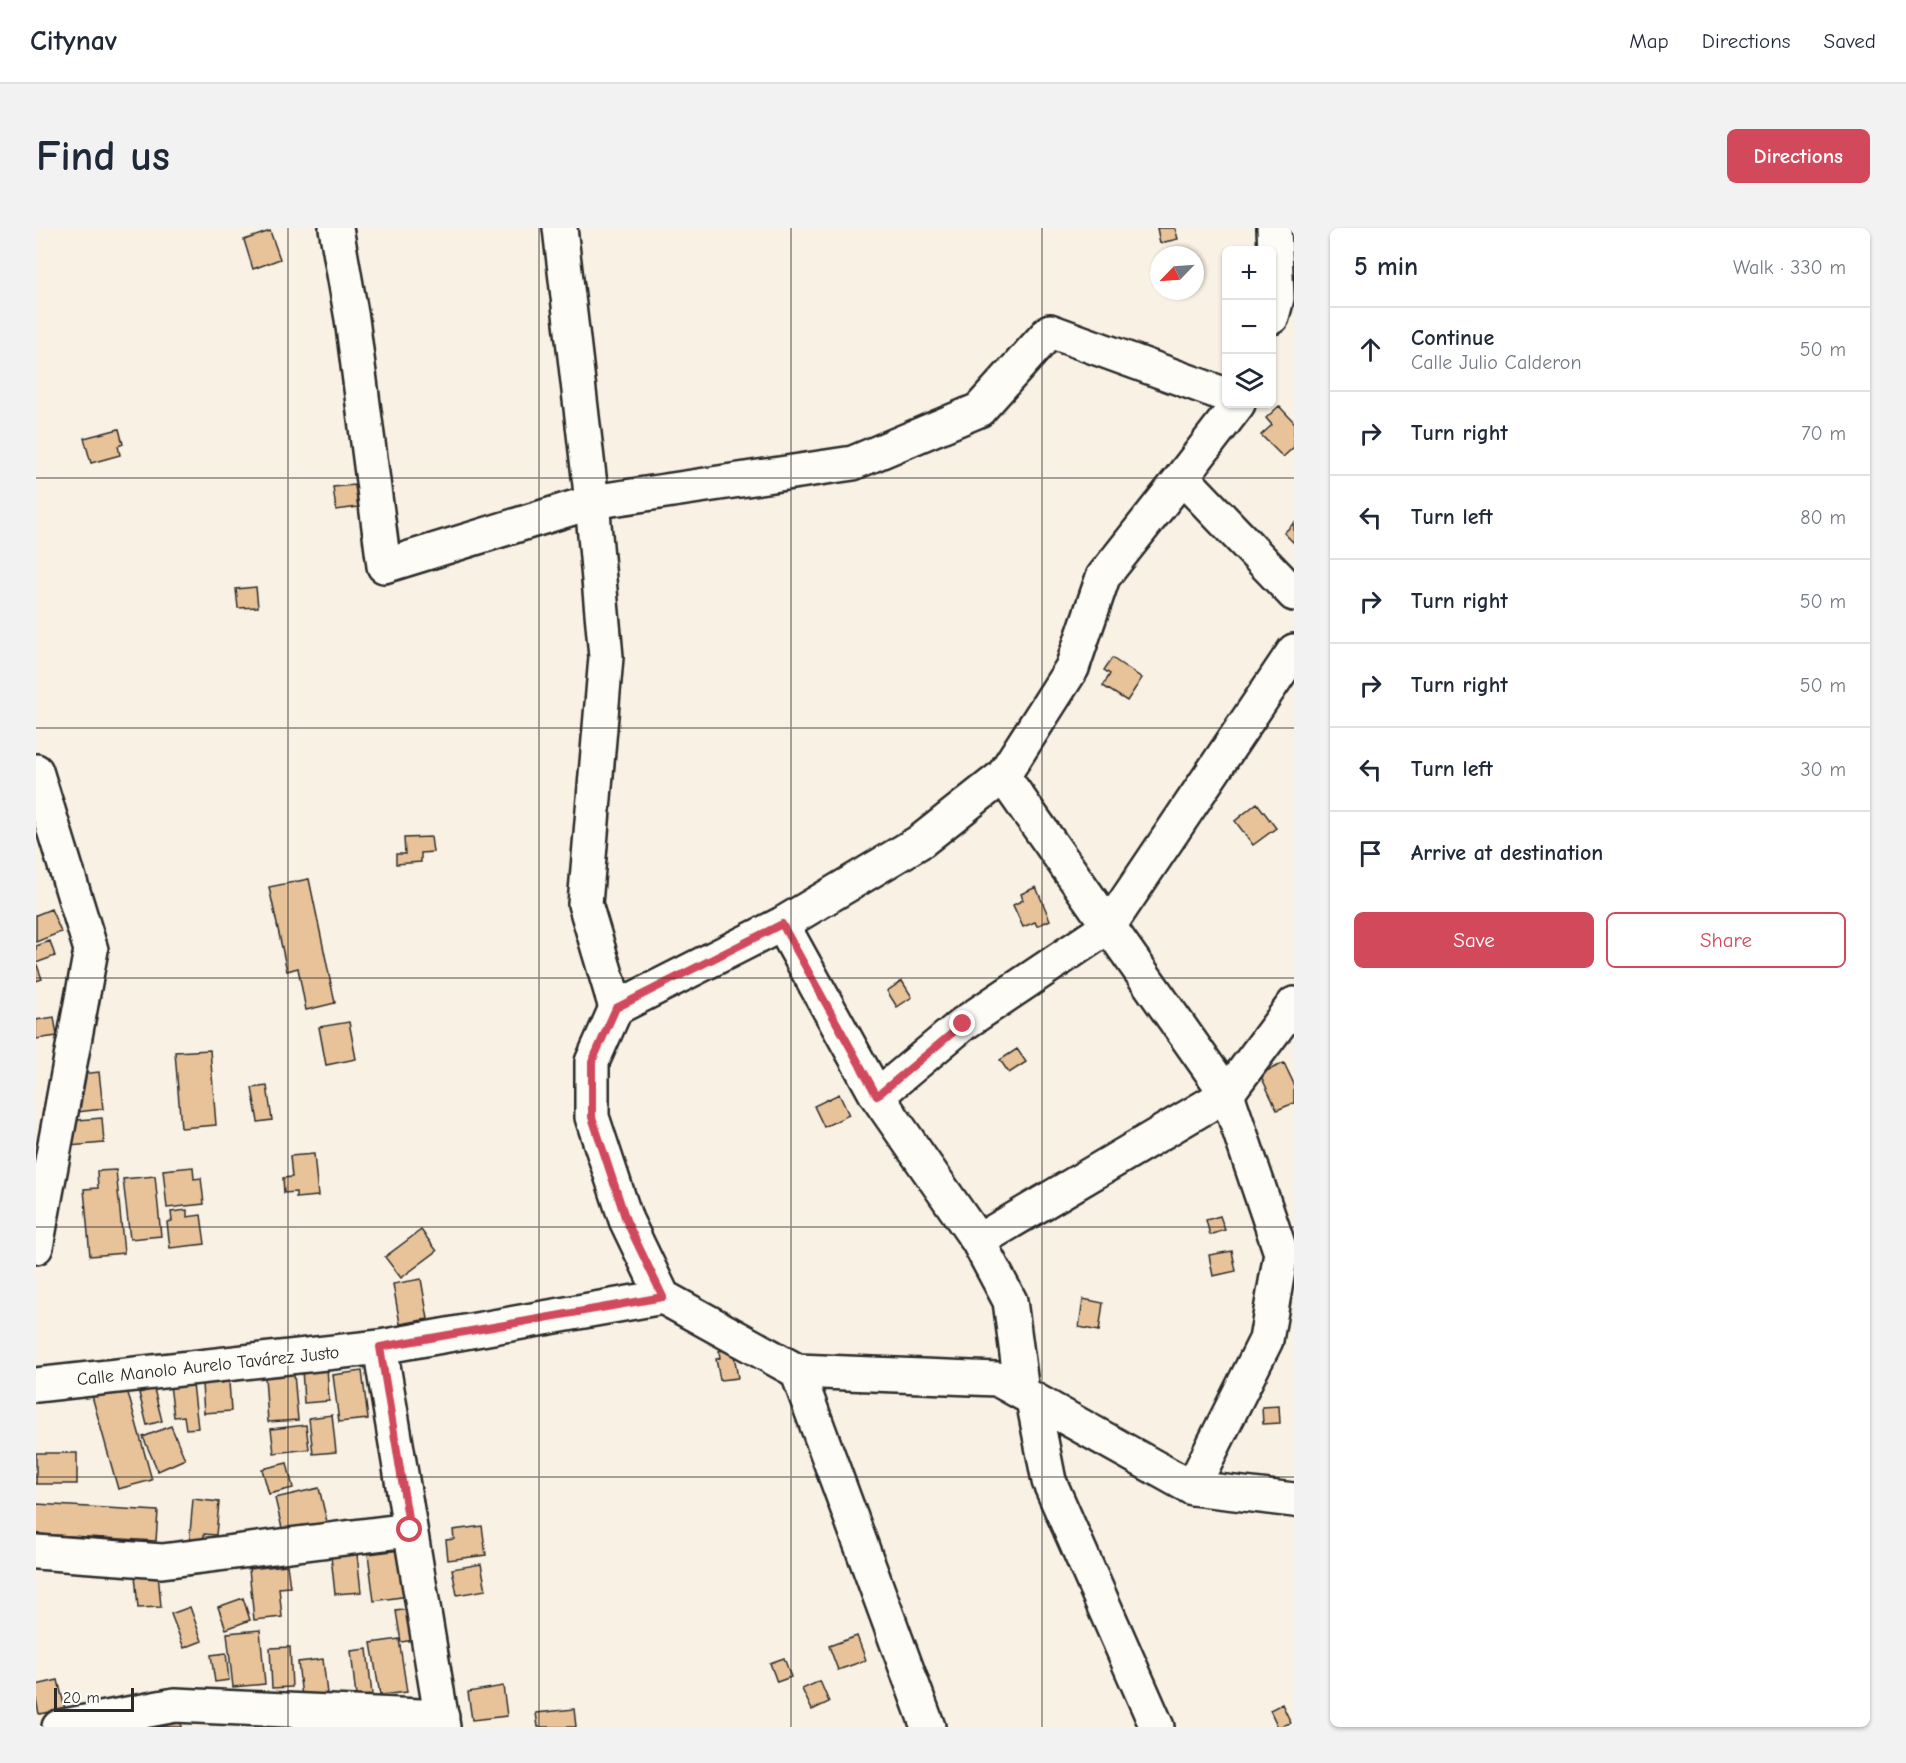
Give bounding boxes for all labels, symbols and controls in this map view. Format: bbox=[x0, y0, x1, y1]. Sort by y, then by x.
text: Citynav bbox=[30, 25, 117, 57]
text: Map bbox=[1629, 29, 1669, 53]
text: Directions bbox=[1702, 29, 1791, 53]
text: Saved bbox=[1824, 29, 1876, 53]
button: Directions bbox=[1727, 129, 1870, 183]
text: Find us bbox=[36, 132, 170, 181]
north arrow bbox=[1150, 246, 1204, 300]
map controls bbox=[1222, 246, 1276, 408]
button: + bbox=[1222, 246, 1276, 300]
text: 5 min bbox=[1354, 252, 1418, 282]
text: Walk · 330 m bbox=[1733, 256, 1846, 279]
button: − bbox=[1222, 300, 1276, 354]
text: Continue bbox=[1411, 325, 1494, 351]
icon: ahead bbox=[1354, 333, 1387, 366]
text: 50 m bbox=[1800, 338, 1846, 361]
text: Calle Julio Calderon bbox=[1411, 351, 1581, 374]
button: layers bbox=[1222, 354, 1276, 408]
icon: right bbox=[1354, 417, 1387, 450]
text: Turn right bbox=[1411, 420, 1508, 446]
text: 70 m bbox=[1801, 422, 1846, 445]
icon: left bbox=[1354, 501, 1387, 534]
text: Turn left bbox=[1411, 504, 1493, 530]
text: 80 m bbox=[1800, 506, 1846, 529]
icon: right bbox=[1354, 585, 1387, 618]
text: Turn right bbox=[1411, 588, 1508, 614]
text: 50 m bbox=[1800, 590, 1846, 613]
icon: right bbox=[1354, 669, 1387, 702]
text: Turn right bbox=[1411, 672, 1508, 698]
text: 50 m bbox=[1800, 674, 1846, 697]
icon: left bbox=[1354, 753, 1387, 786]
text: Turn left bbox=[1411, 756, 1493, 782]
text: 30 m bbox=[1800, 758, 1846, 781]
icon: arrive bbox=[1354, 837, 1387, 870]
text: Arrive at destination bbox=[1411, 840, 1603, 866]
button: Save bbox=[1354, 912, 1594, 968]
button: Share bbox=[1606, 912, 1846, 968]
route end bbox=[949, 1010, 975, 1036]
street label: Calle Manolo Aurelo Tavárez Justo bbox=[76, 1342, 340, 1390]
route start bbox=[396, 1516, 422, 1542]
scale bar bbox=[54, 1685, 134, 1712]
text: 20 m bbox=[63, 1689, 100, 1707]

